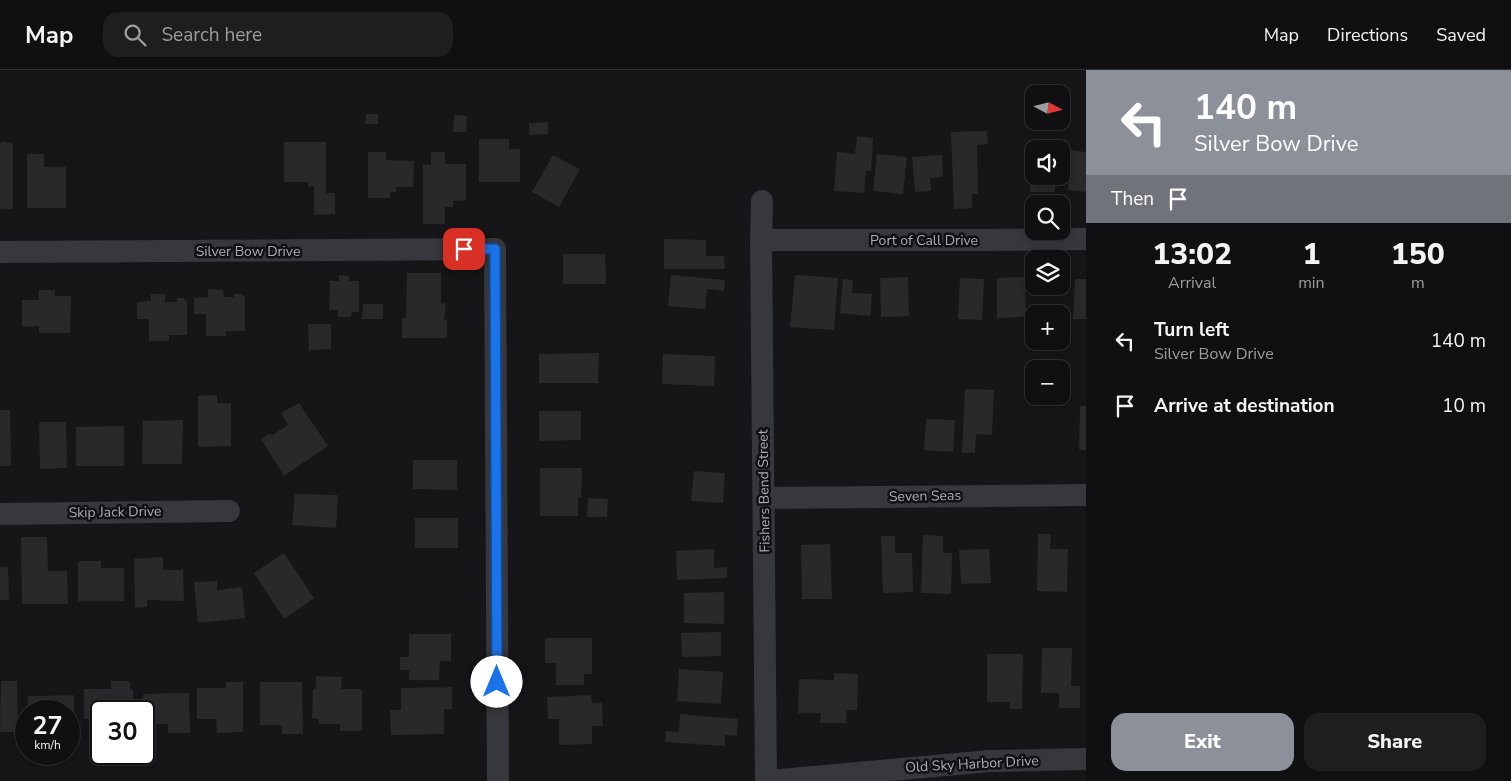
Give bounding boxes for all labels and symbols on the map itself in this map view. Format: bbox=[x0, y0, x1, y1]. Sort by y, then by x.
north arrow bbox=[1025, 85, 1070, 130]
pin bbox=[443, 228, 485, 270]
street label: Port of Call Drive bbox=[870, 231, 978, 250]
street label: Silver Bow Drive bbox=[196, 242, 300, 261]
street label: Fishers Bend Street bbox=[753, 429, 775, 553]
street label: Seven Seas bbox=[889, 486, 962, 506]
street label: Skip Jack Drive bbox=[68, 502, 162, 522]
position arrow bbox=[470, 655, 522, 707]
speed limit sign: 30 bbox=[90, 700, 155, 765]
street label: Old Sky Harbor Drive bbox=[905, 751, 1039, 777]

